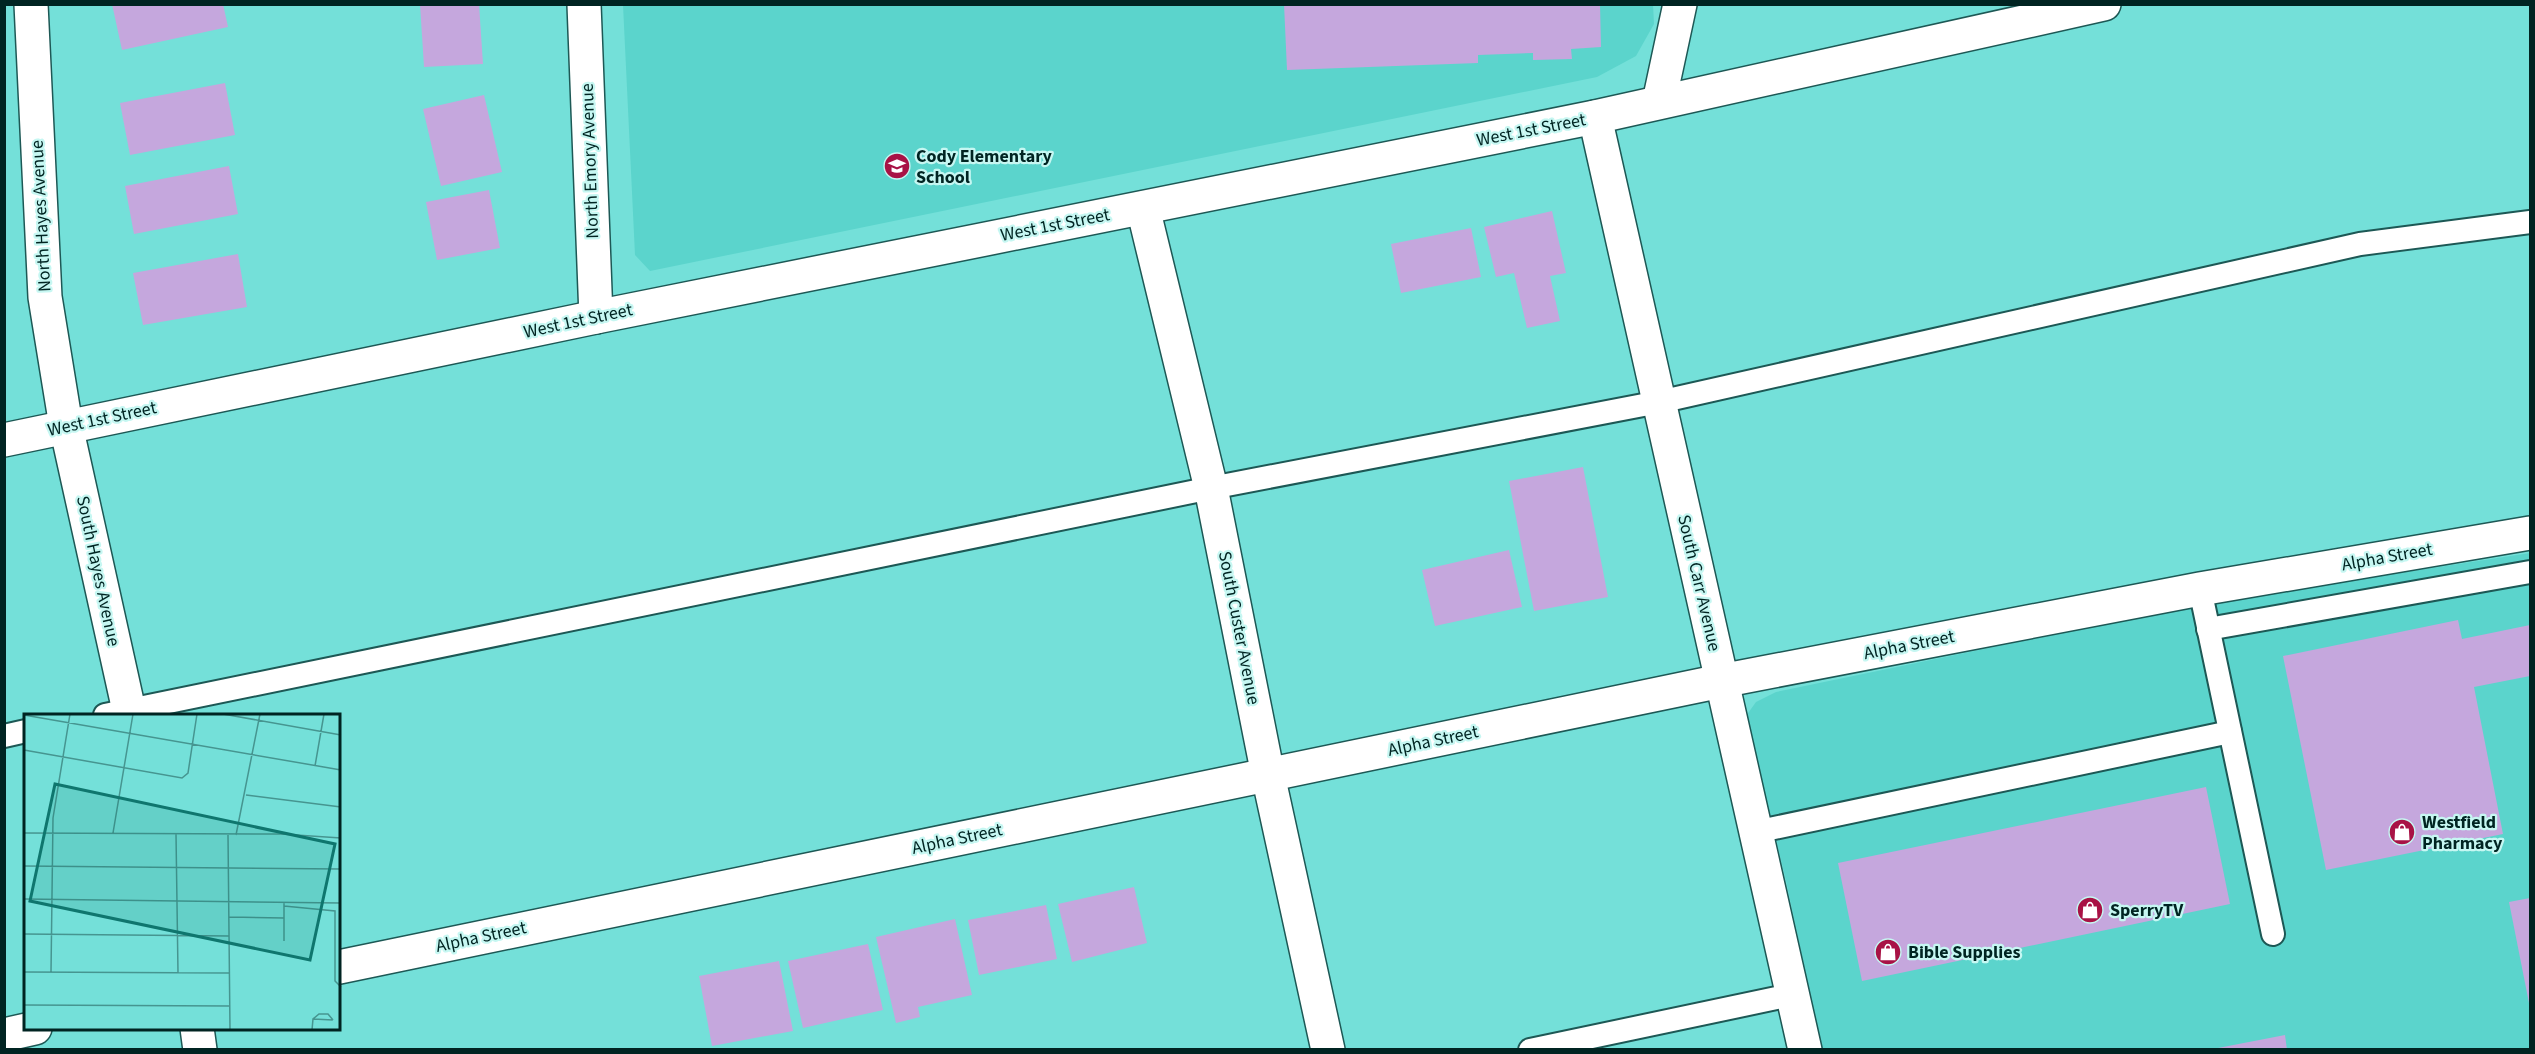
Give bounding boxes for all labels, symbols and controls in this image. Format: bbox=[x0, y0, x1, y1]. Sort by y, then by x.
street label: North Emory Avenue bbox=[575, 83, 605, 239]
street label: West 1st Street bbox=[1474, 107, 1588, 153]
street label: North Hayes Avenue bbox=[25, 139, 57, 292]
place label: Cody Elementary School bbox=[916, 144, 1052, 190]
school or university icon: Cody Elementary School bbox=[882, 151, 912, 181]
street label: West 1st Street bbox=[998, 202, 1112, 248]
street label: West 1st Street bbox=[521, 297, 635, 345]
street label: West 1st Street bbox=[45, 395, 159, 443]
street label: South Hayes Avenue bbox=[70, 493, 126, 649]
street label: South Carr Avenue bbox=[1671, 512, 1727, 654]
street label: Alpha Street bbox=[2340, 537, 2434, 577]
street label: South Custer Avenue bbox=[1212, 549, 1266, 707]
street label: Alpha Street bbox=[1861, 624, 1957, 666]
inset map bbox=[24, 714, 340, 1030]
street label: Alpha Street bbox=[1385, 719, 1481, 763]
place label: Westfield Pharmacy bbox=[2422, 810, 2503, 856]
street label: Alpha Street bbox=[909, 817, 1005, 861]
shop icon: Westfield Pharmacy bbox=[2387, 817, 2417, 847]
shop icon: SperryTV bbox=[2075, 895, 2105, 925]
place label: SperryTV bbox=[2110, 898, 2184, 923]
street label: Alpha Street bbox=[433, 915, 529, 959]
shop icon: Bible Supplies bbox=[1873, 937, 1903, 967]
place label: Bible Supplies bbox=[1908, 940, 2021, 965]

